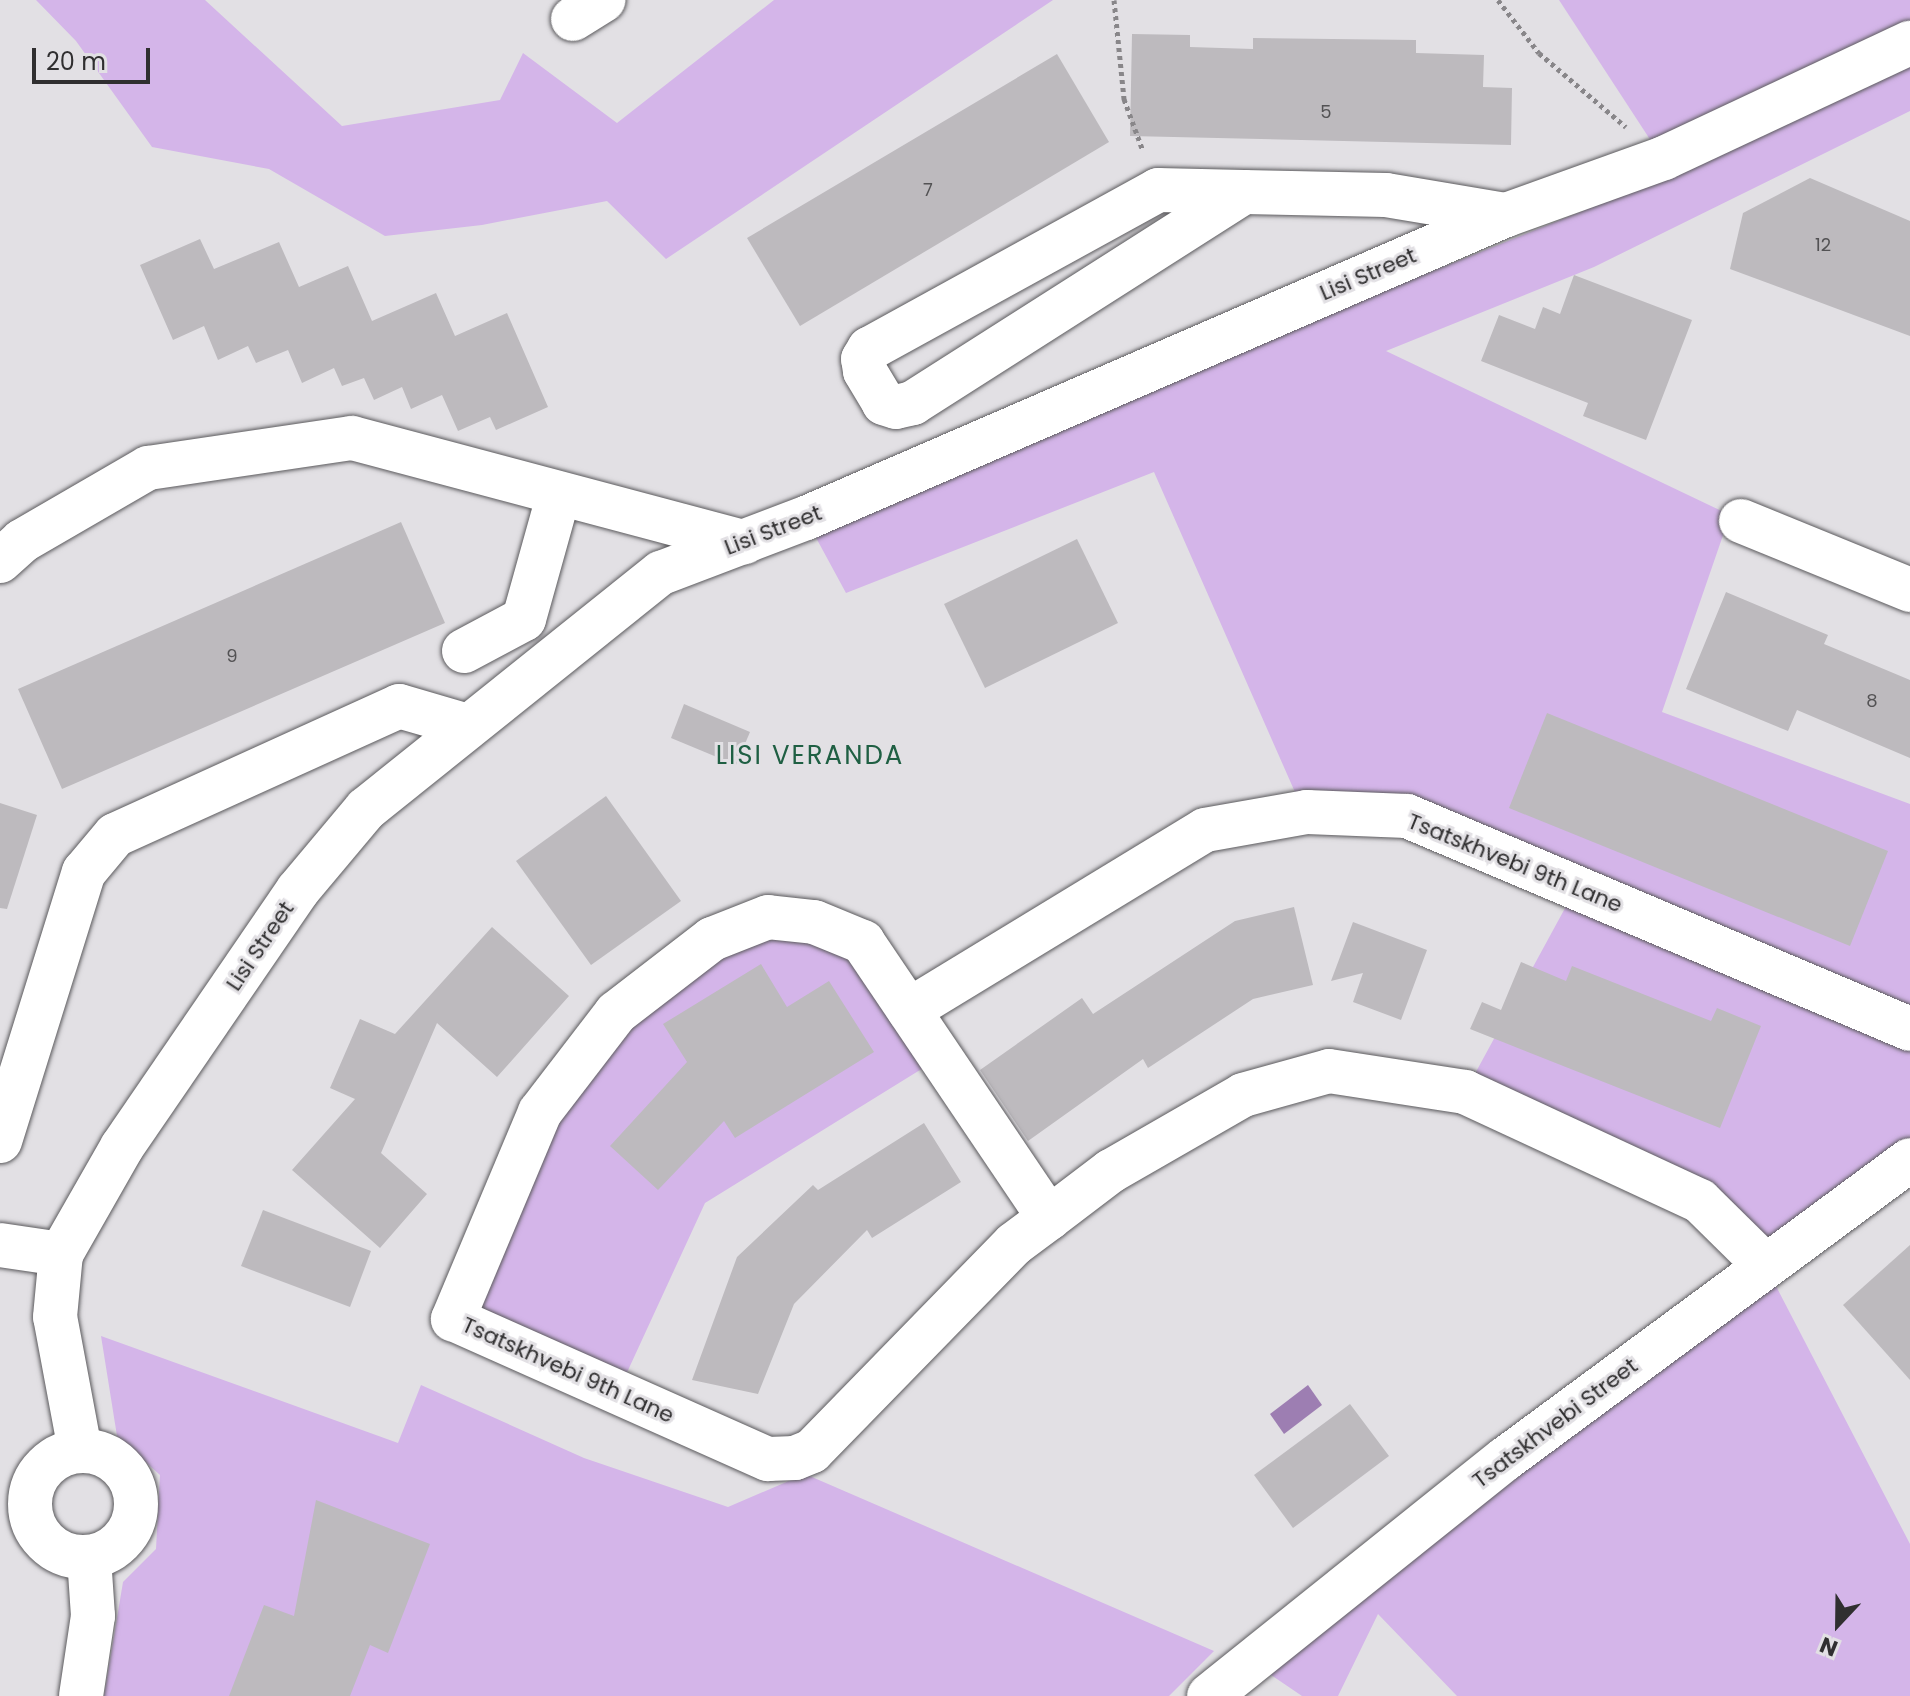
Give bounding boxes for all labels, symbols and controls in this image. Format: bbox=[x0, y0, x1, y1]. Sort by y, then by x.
scale bar bbox=[36, 32, 154, 82]
text: 20 m bbox=[46, 45, 106, 78]
house number: 5 bbox=[1320, 101, 1332, 123]
house number: 7 bbox=[923, 179, 933, 201]
house number: 12 bbox=[1815, 234, 1831, 256]
street label: Lisi Street bbox=[1316, 242, 1420, 306]
street label: Lisi Street bbox=[721, 499, 825, 561]
house number: 9 bbox=[226, 645, 238, 667]
house number: 8 bbox=[1866, 690, 1878, 712]
district label: LISI VERANDA bbox=[716, 740, 904, 772]
street label: Tsatskhvebi 9th Lane bbox=[1404, 808, 1626, 918]
street label: Lisi Street bbox=[221, 896, 299, 996]
street label: Tsatskhvebi 9th Lane bbox=[458, 1311, 678, 1429]
street label: Tsatskhvebi Street bbox=[1467, 1352, 1643, 1494]
north arrow bbox=[1798, 1584, 1878, 1664]
text: N bbox=[1815, 1629, 1842, 1664]

